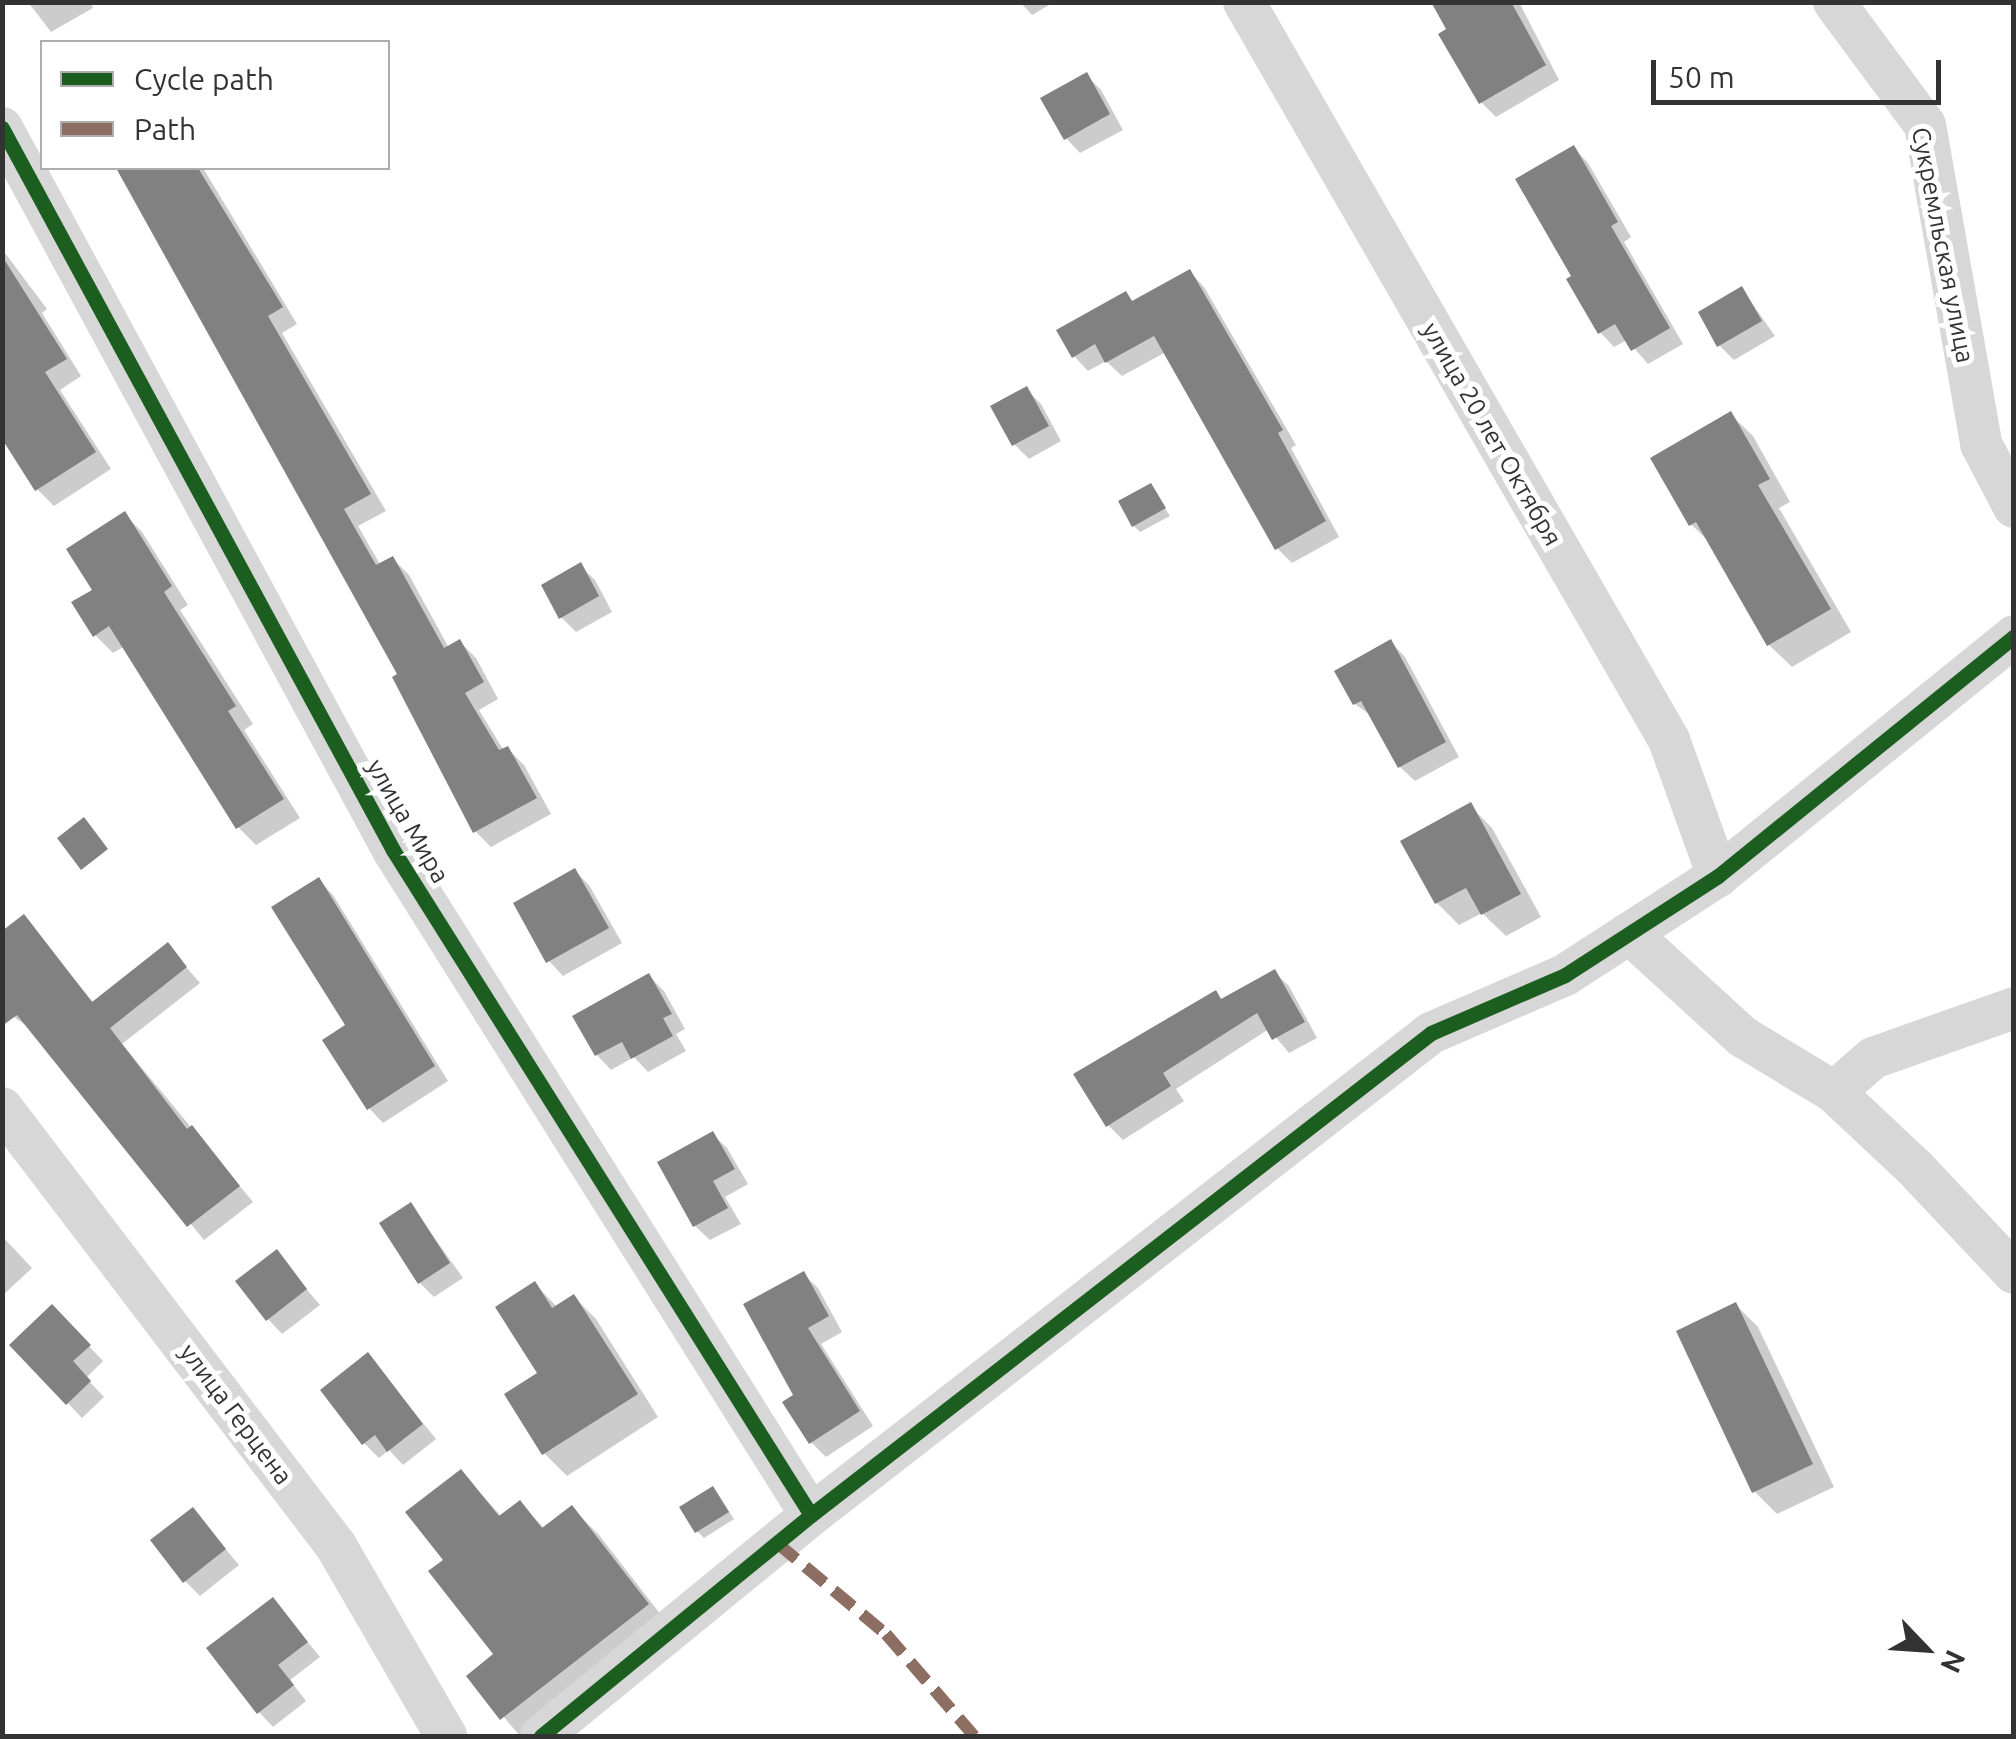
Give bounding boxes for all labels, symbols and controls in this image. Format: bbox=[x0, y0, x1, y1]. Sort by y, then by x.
legend bbox=[40, 40, 390, 170]
scale bar bbox=[1656, 40, 1946, 102]
text: 50 m bbox=[1668, 60, 1735, 94]
text: Cycle path bbox=[134, 62, 274, 96]
text: Path bbox=[134, 112, 196, 146]
street label: Сукремльская улица bbox=[1905, 125, 1981, 365]
street label: улица 20 лет Октября bbox=[1416, 317, 1568, 551]
street label: улица Мира bbox=[360, 754, 456, 888]
street label: улица Герцена bbox=[173, 1338, 299, 1490]
north arrow bbox=[1876, 1599, 1976, 1699]
text: N bbox=[1935, 1646, 1972, 1678]

